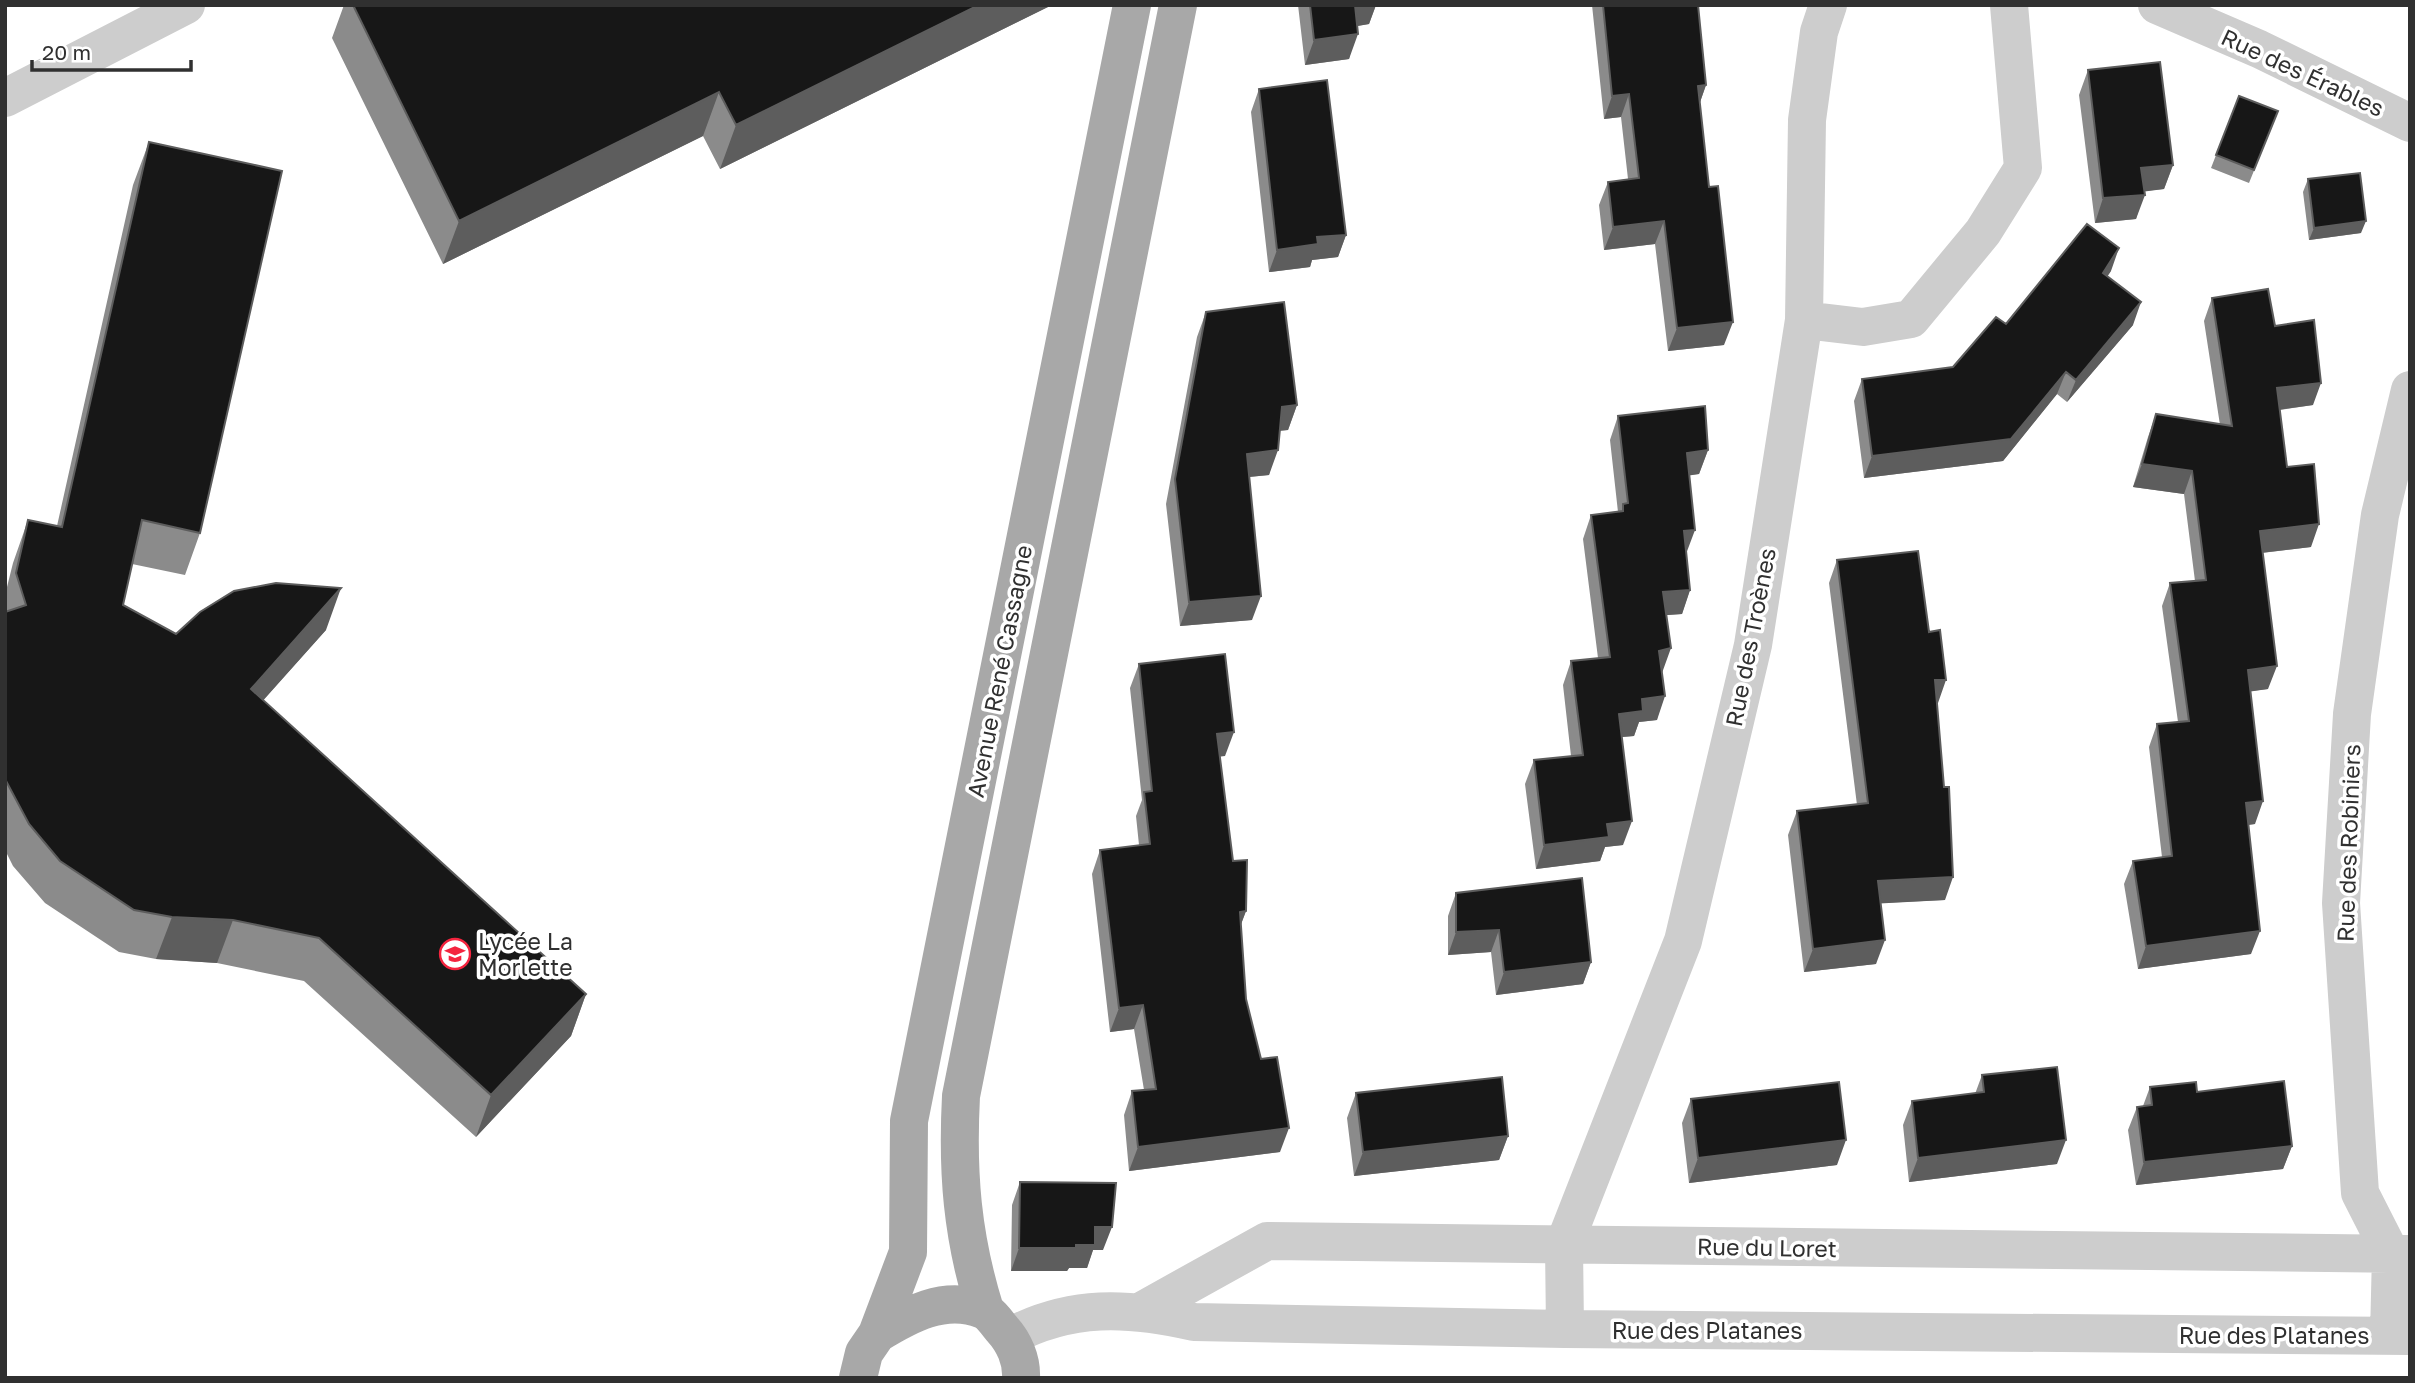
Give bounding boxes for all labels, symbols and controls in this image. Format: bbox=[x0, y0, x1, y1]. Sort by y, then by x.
street label: Rue des Érables bbox=[2217, 22, 2389, 122]
scale bar bbox=[32, 28, 191, 72]
text: 20 m bbox=[42, 39, 91, 65]
street label: Avenue René Cassagne bbox=[961, 542, 1037, 800]
street label: Rue des Troènes bbox=[1719, 545, 1781, 729]
street label: Rue des Robiniers bbox=[2331, 744, 2365, 942]
place label: Lycée La Morlette bbox=[478, 927, 573, 981]
school or university icon: Lycée La Morlette bbox=[438, 937, 472, 971]
street label: Rue du Loret bbox=[1697, 1232, 1837, 1262]
street label: Rue des Platanes bbox=[1612, 1316, 1802, 1344]
street label: Rue des Platanes bbox=[2179, 1321, 2369, 1349]

